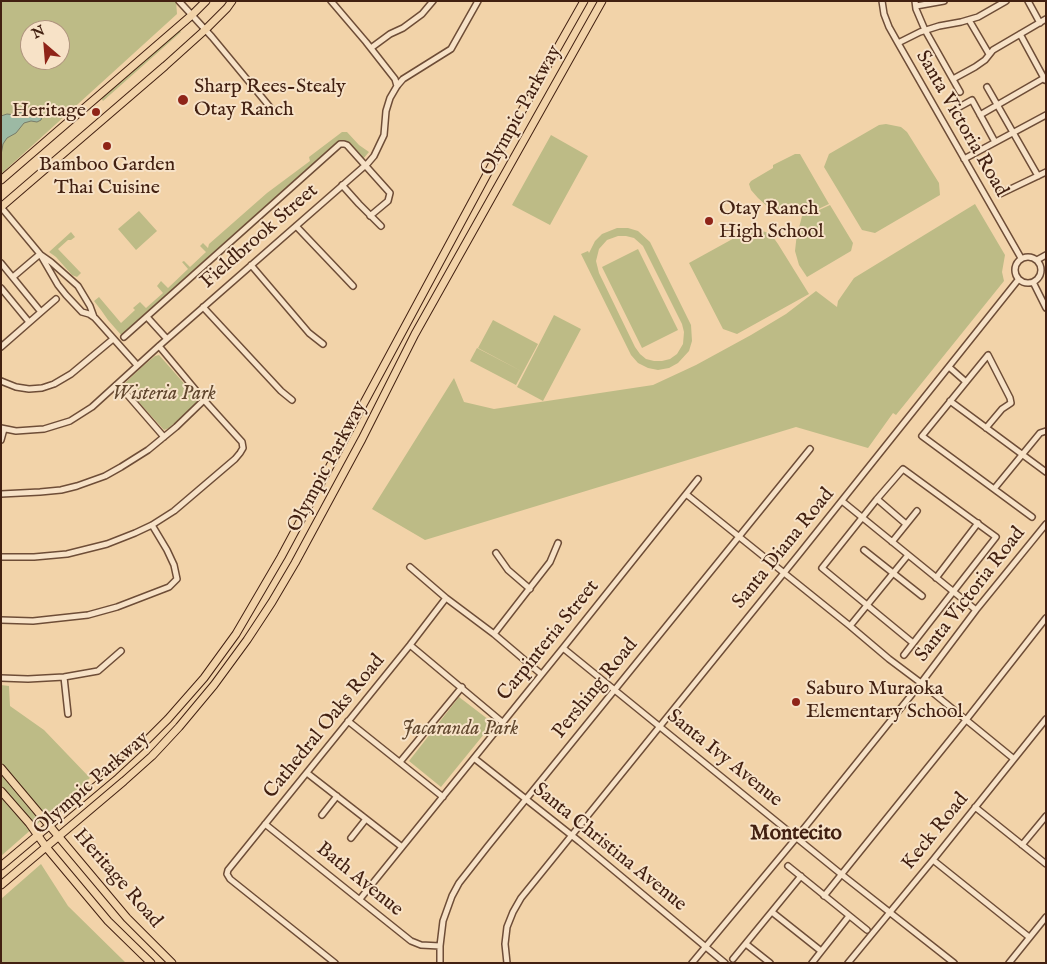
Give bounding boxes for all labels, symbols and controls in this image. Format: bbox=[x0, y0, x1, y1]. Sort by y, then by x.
north arrow bbox=[20, 20, 70, 70]
text: N bbox=[29, 22, 48, 43]
street label: Olympic Parkway bbox=[476, 42, 568, 180]
street label: Santa Victoria Road bbox=[909, 47, 1013, 201]
place label: Sharp Rees-Stealy Otay Ranch bbox=[194, 76, 346, 123]
marker: Sharp Rees-Stealy Otay Ranch bbox=[176, 93, 190, 107]
place label: Heritage bbox=[12, 100, 86, 124]
marker: Heritage bbox=[90, 106, 102, 118]
marker: Bamboo Garden Thai Cuisine bbox=[101, 140, 113, 152]
place label: Bamboo Garden Thai Cuisine bbox=[39, 154, 175, 201]
street label: Fieldbrook Street bbox=[197, 180, 323, 294]
place label: Otay Ranch High School bbox=[719, 198, 824, 245]
marker: Otay Ranch High School bbox=[703, 215, 715, 227]
park label: Wisteria Park bbox=[112, 383, 216, 407]
street label: Olympic Parkway bbox=[283, 397, 373, 537]
street label: Santa Diana Road bbox=[728, 484, 840, 614]
street label: Santa Victoria Road bbox=[911, 523, 1031, 667]
street label: Carpinteria Street bbox=[493, 576, 605, 706]
street label: Pershing Road bbox=[548, 634, 644, 744]
street label: Cathedral Oaks Road bbox=[259, 650, 391, 804]
place label: Saburo Muraoka Elementary School bbox=[806, 678, 963, 725]
marker: Saburo Muraoka Elementary School bbox=[790, 696, 802, 708]
street label: Santa Ivy Avenue bbox=[661, 705, 787, 813]
park label: Jacaranda Park bbox=[402, 718, 518, 742]
street label: Olympic Parkway bbox=[29, 727, 155, 841]
street label: Santa Christina Avenue bbox=[527, 779, 691, 917]
street label: Keck Road bbox=[898, 789, 974, 875]
district label: Montecito bbox=[750, 822, 842, 848]
street label: Heritage Road bbox=[67, 824, 167, 934]
street label: Bath Avenue bbox=[311, 838, 407, 922]

